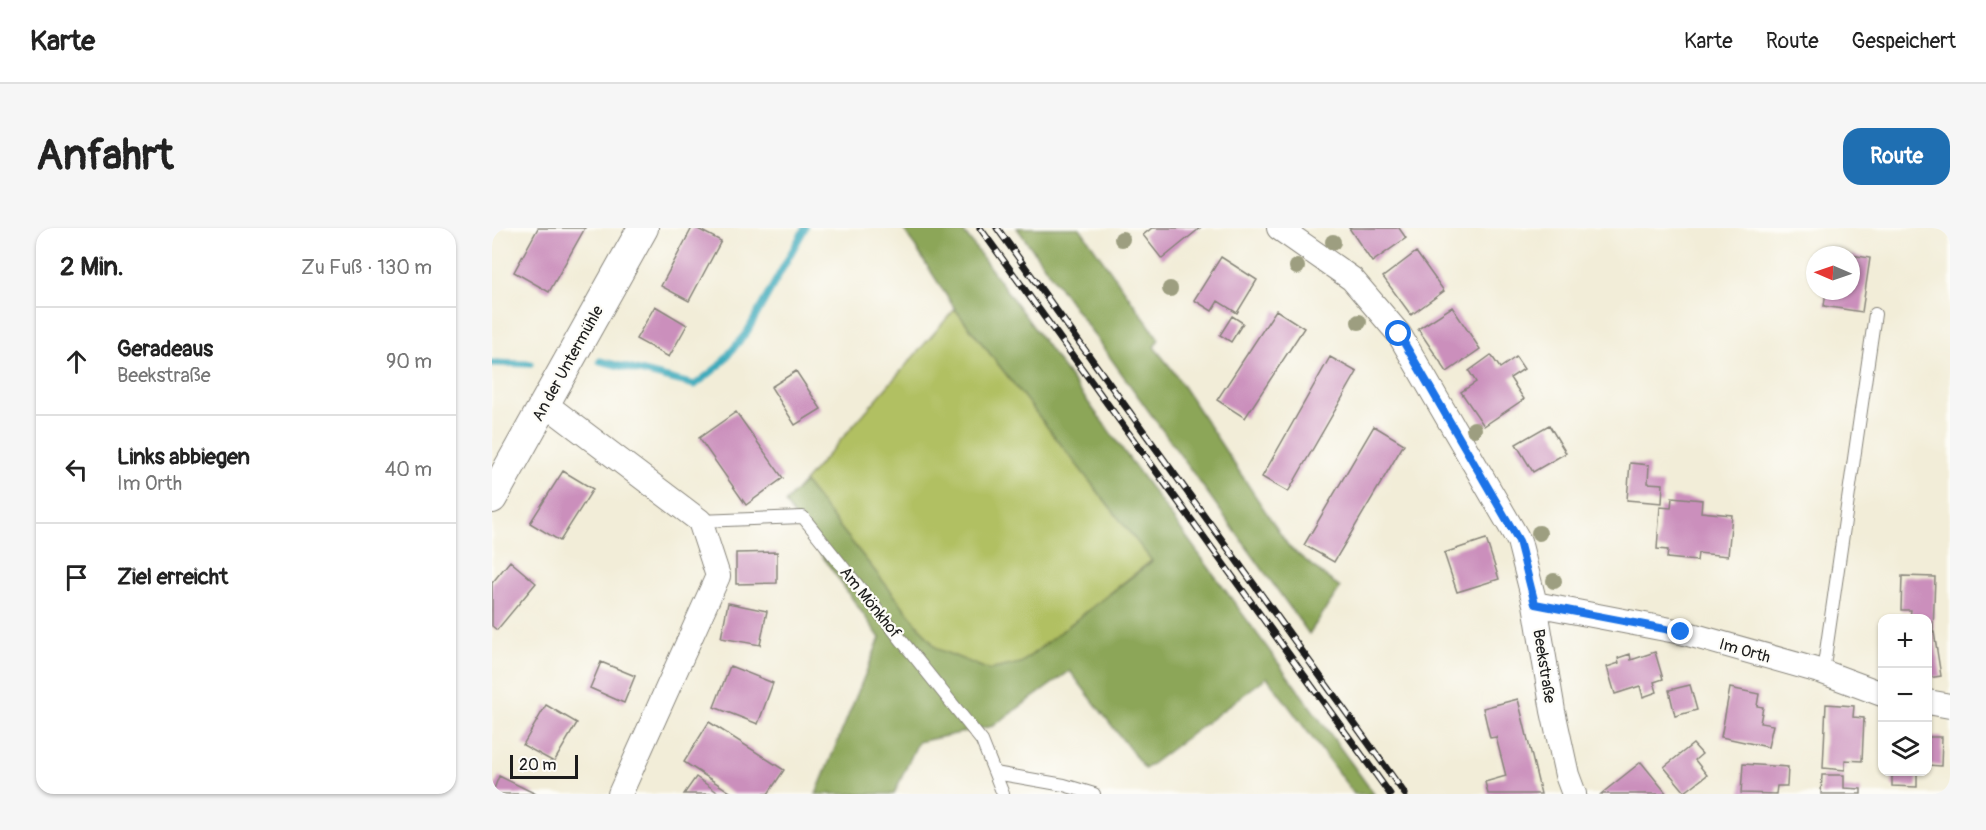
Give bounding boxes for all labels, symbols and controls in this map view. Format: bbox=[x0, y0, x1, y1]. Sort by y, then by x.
text: Karte bbox=[30, 24, 95, 59]
text: Karte bbox=[1684, 28, 1733, 55]
text: Route bbox=[1766, 28, 1819, 55]
text: Gespeichert bbox=[1852, 28, 1956, 55]
button: Route bbox=[1843, 128, 1950, 185]
text: Anfahrt bbox=[36, 130, 174, 182]
north arrow bbox=[1806, 246, 1860, 300]
text: 2 Min. bbox=[60, 251, 124, 283]
text: Zu Fuß · 130 m bbox=[301, 255, 432, 280]
street label: An der Untermühle bbox=[528, 302, 608, 425]
route start bbox=[1385, 320, 1411, 346]
text: Geradeaus bbox=[117, 335, 213, 363]
icon: ahead bbox=[60, 345, 93, 378]
text: 90 m bbox=[386, 349, 432, 374]
text: Beekstraße bbox=[117, 363, 211, 388]
text: Links abbiegen bbox=[117, 443, 250, 471]
icon: left bbox=[60, 453, 93, 486]
text: 40 m bbox=[385, 457, 432, 482]
text: Im Orth bbox=[117, 471, 182, 496]
icon: arrive bbox=[60, 561, 93, 594]
text: Ziel erreicht bbox=[117, 563, 228, 591]
street label: Am Mönkhof bbox=[835, 563, 905, 643]
map controls bbox=[1878, 614, 1932, 776]
button: + bbox=[1878, 614, 1932, 668]
route end bbox=[1667, 618, 1693, 644]
street label: Beekstraße bbox=[1528, 628, 1560, 705]
street label: Im Orth bbox=[1717, 634, 1772, 668]
button: − bbox=[1878, 668, 1932, 722]
button: layers bbox=[1878, 722, 1932, 776]
scale bar bbox=[510, 752, 578, 780]
text: 20 m bbox=[519, 755, 557, 775]

